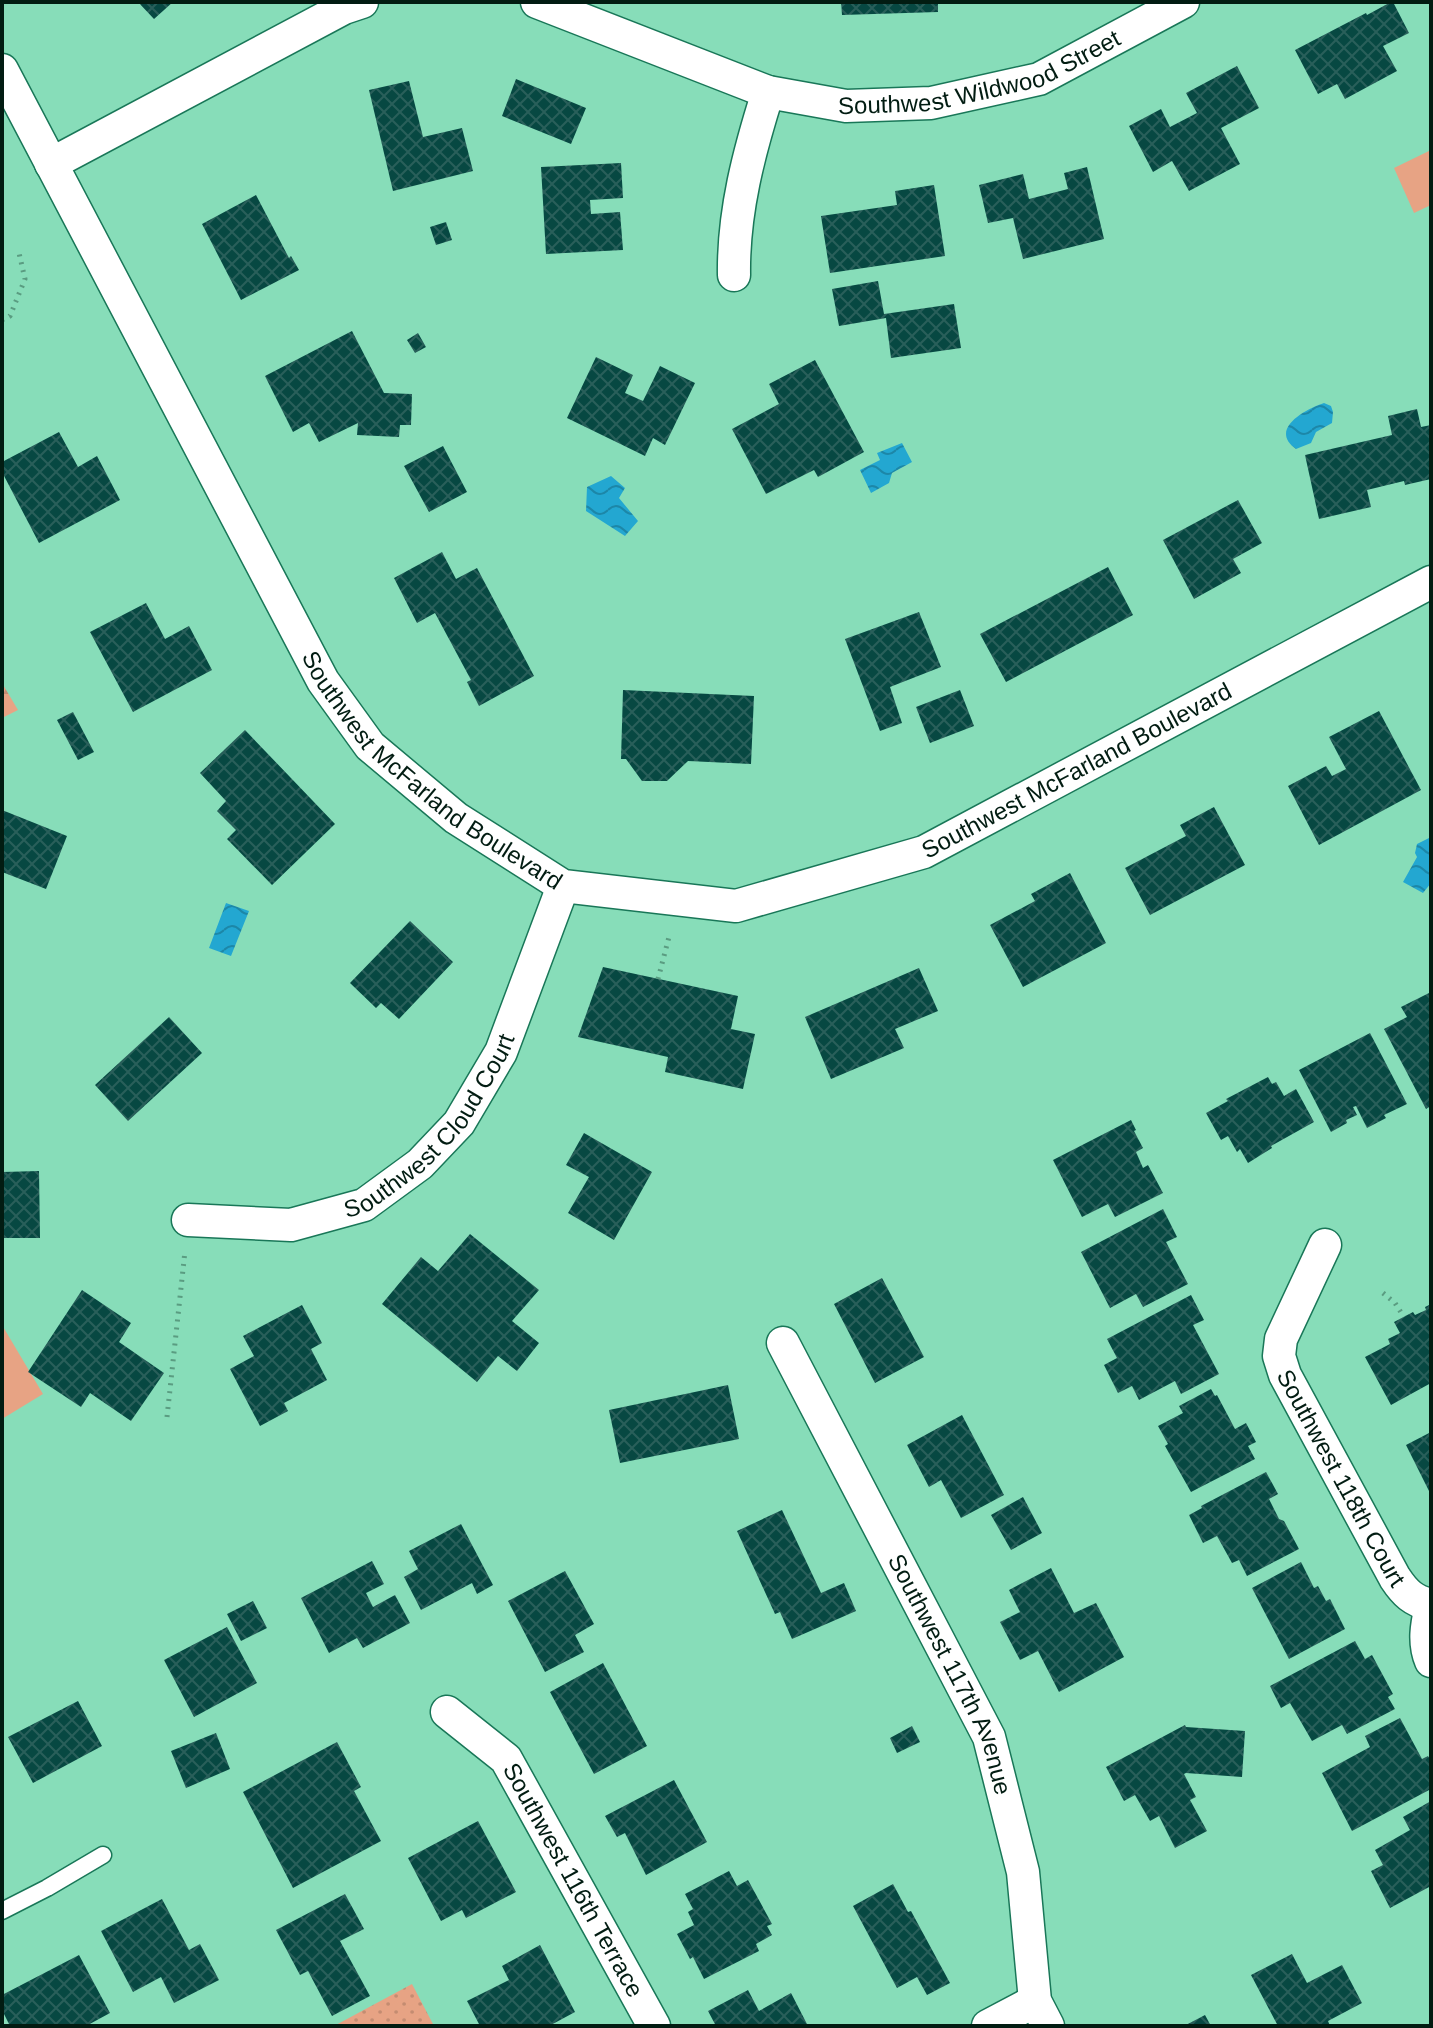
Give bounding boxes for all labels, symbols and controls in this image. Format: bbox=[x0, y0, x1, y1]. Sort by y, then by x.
street label: Southwest Wildwood Street bbox=[838, 24, 1125, 119]
street label: Southwest McFarland Boulevard bbox=[297, 646, 567, 895]
street label: Southwest McFarland Boulevard bbox=[917, 677, 1236, 864]
street label: Southwest Cloud Court bbox=[341, 1030, 520, 1223]
street label: Southwest 118th Court bbox=[1272, 1365, 1411, 1592]
street label: Southwest 117th Avenue bbox=[883, 1549, 1017, 1798]
street label: Southwest 116th Terrace bbox=[498, 1758, 649, 2002]

